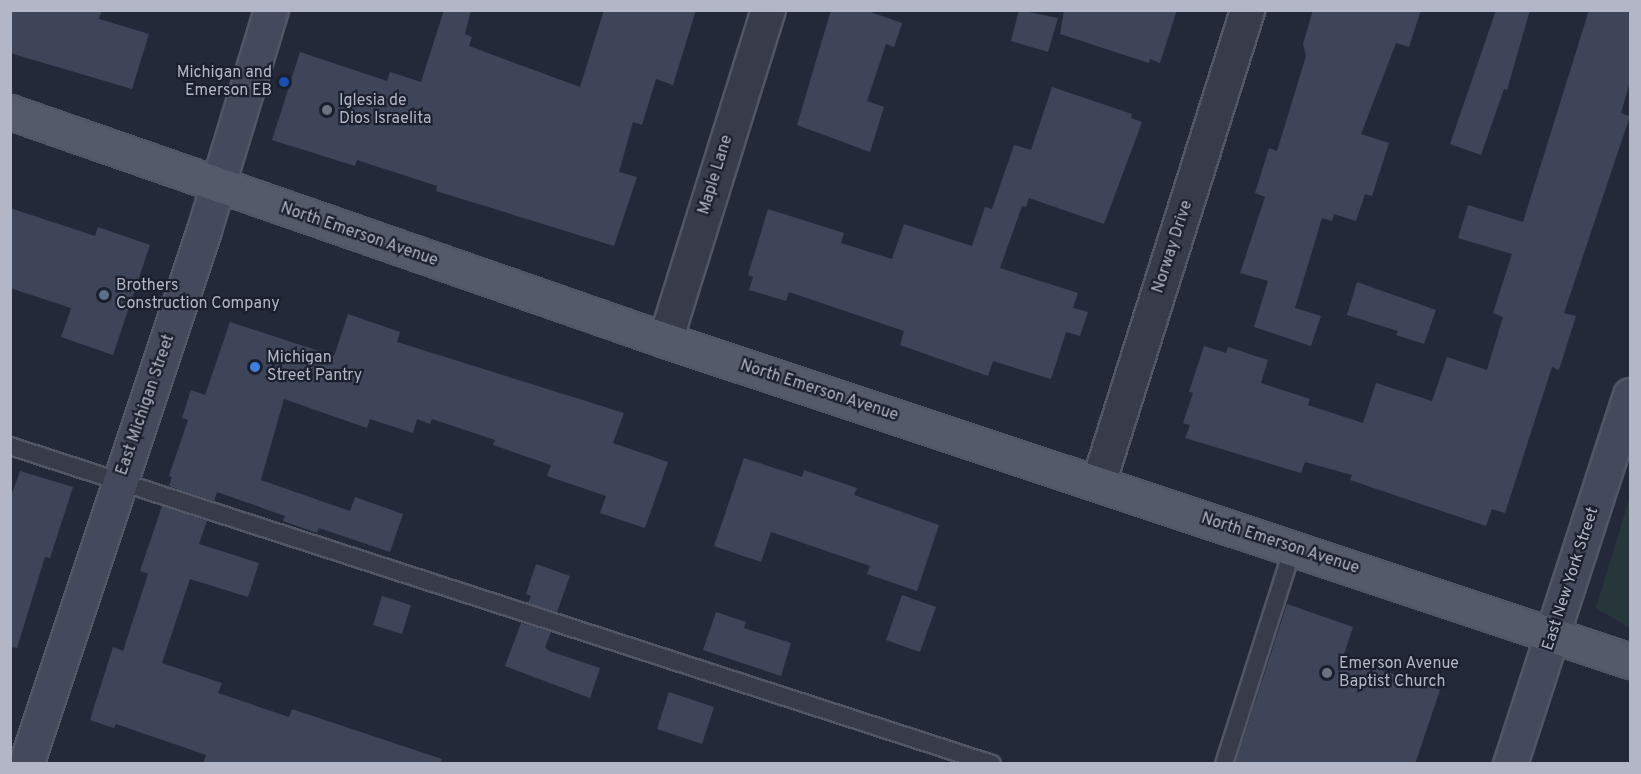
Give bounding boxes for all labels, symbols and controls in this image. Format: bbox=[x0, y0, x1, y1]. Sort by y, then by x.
place label: Michigan and Emerson EB bbox=[177, 63, 272, 101]
marker: Michigan and Emerson EB bbox=[277, 75, 291, 89]
place label: Iglesia de Dios Israelita bbox=[339, 91, 431, 129]
marker: Iglesia de Dios Israelita bbox=[320, 103, 334, 117]
street label: Maple Lane bbox=[695, 133, 737, 217]
street label: Norway Drive bbox=[1149, 198, 1197, 296]
street label: North Emerson Avenue bbox=[278, 199, 440, 271]
place label: Brothers Construction Company bbox=[116, 276, 280, 314]
marker: Brothers Construction Company bbox=[97, 288, 111, 302]
street label: East Michigan Street bbox=[113, 332, 179, 478]
place label: Michigan Street Pantry bbox=[267, 348, 362, 386]
street label: North Emerson Avenue bbox=[737, 356, 901, 426]
marker: Michigan Street Pantry bbox=[248, 360, 262, 374]
street label: East New York Street bbox=[1539, 505, 1603, 653]
street label: North Emerson Avenue bbox=[1198, 509, 1362, 579]
place label: Emerson Avenue Baptist Church bbox=[1339, 654, 1460, 692]
marker: Emerson Avenue Baptist Church bbox=[1320, 666, 1334, 680]

